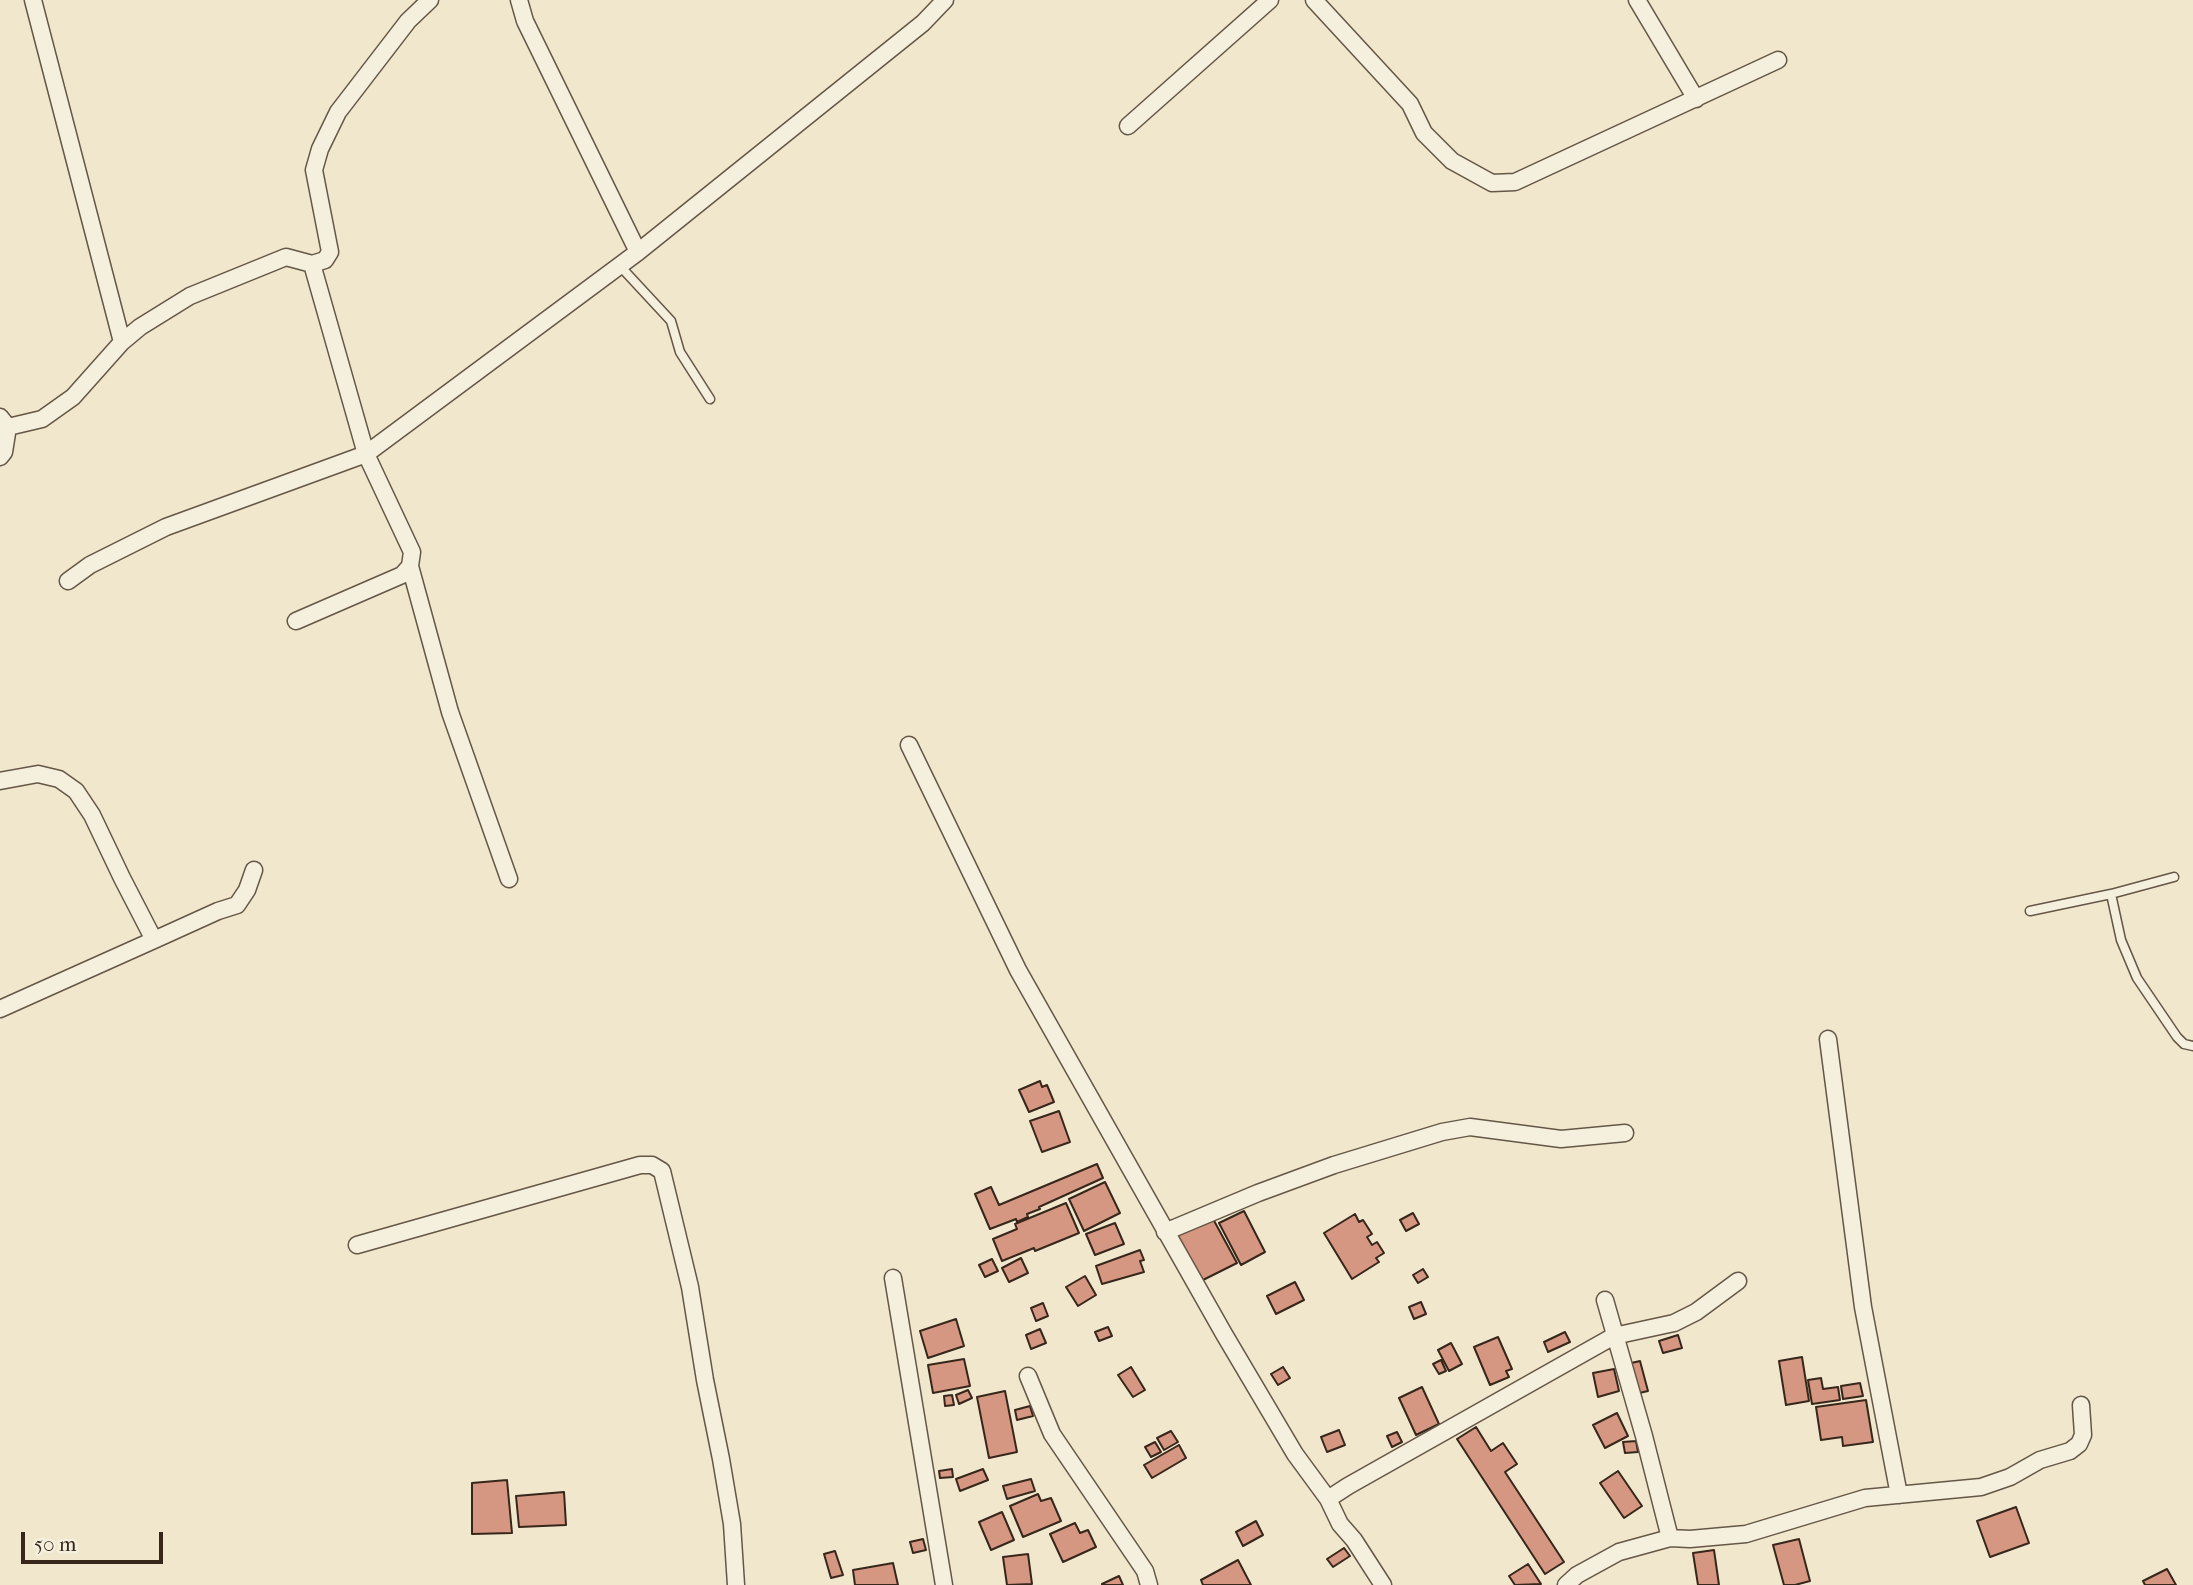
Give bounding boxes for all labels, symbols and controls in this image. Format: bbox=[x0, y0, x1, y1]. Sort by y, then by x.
scale bar bbox=[24, 1518, 166, 1562]
text: 50 m bbox=[34, 1532, 77, 1556]

